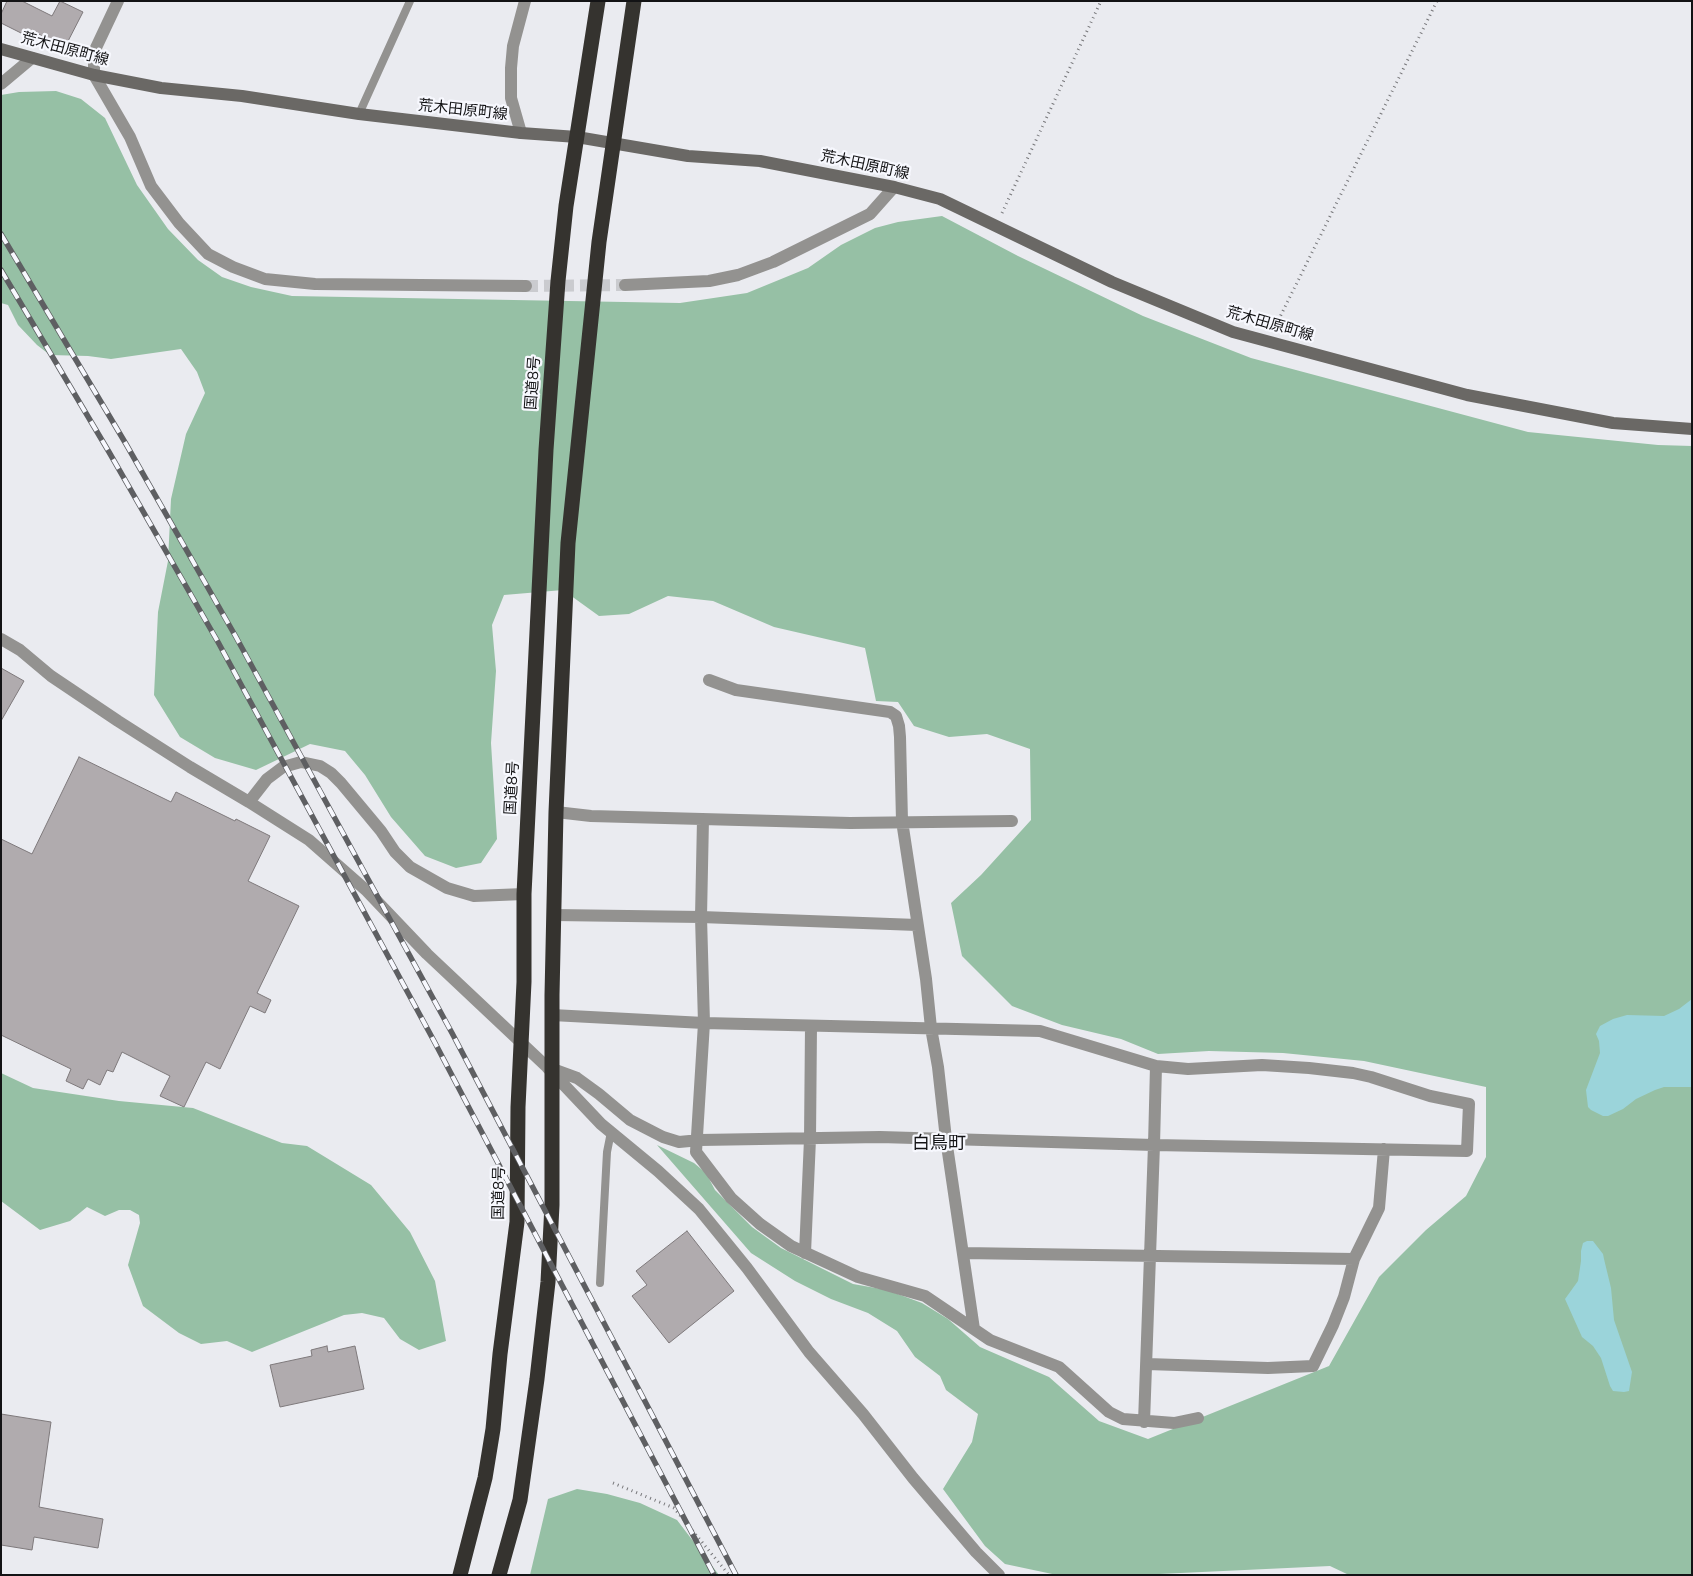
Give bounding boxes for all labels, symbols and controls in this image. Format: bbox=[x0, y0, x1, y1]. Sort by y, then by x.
street label: 荒木田原町線 bbox=[19, 29, 111, 69]
street label: 荒木田原町線 bbox=[417, 96, 509, 124]
street label: 荒木田原町線 bbox=[819, 147, 911, 183]
street label: 荒木田原町線 bbox=[1224, 303, 1316, 345]
street label: 国道8号 bbox=[522, 355, 544, 411]
street label: 国道8号 bbox=[502, 761, 522, 815]
district label: 白鳥町 bbox=[912, 1133, 966, 1155]
street label: 国道8号 bbox=[490, 1166, 508, 1220]

